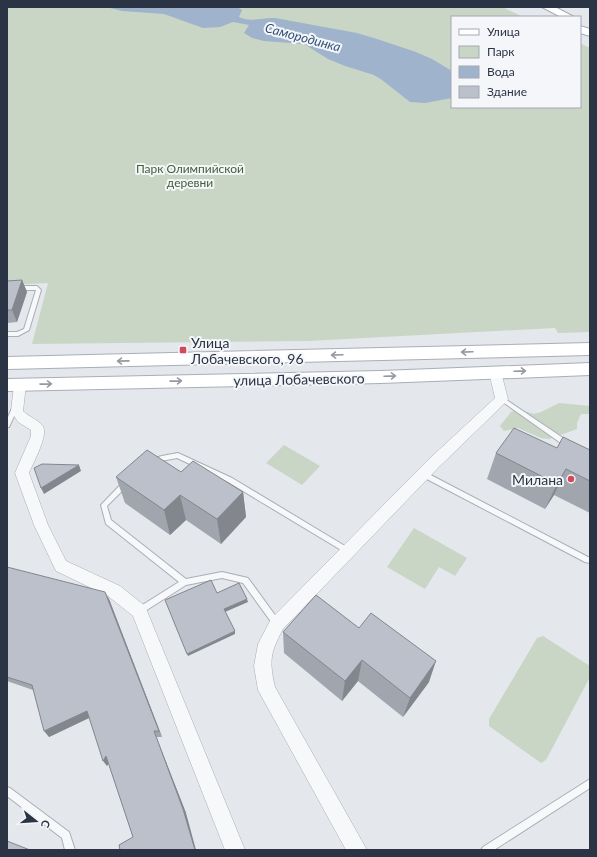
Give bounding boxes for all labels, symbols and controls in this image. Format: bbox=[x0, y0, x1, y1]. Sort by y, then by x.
legend bbox=[451, 16, 581, 108]
water label: Самородинка bbox=[264, 19, 343, 55]
text: Улица bbox=[487, 24, 520, 39]
text: Парк bbox=[487, 44, 515, 59]
text: Вода bbox=[487, 64, 515, 79]
text: Здание bbox=[487, 84, 527, 99]
park label: Парк Олимпийской деревни bbox=[136, 161, 244, 190]
place label: Улица Лобачевского, 96 bbox=[190, 334, 304, 367]
marker: Улица Лобачевского, 96 bbox=[178, 345, 188, 355]
one-way arrow bbox=[461, 348, 474, 356]
one-way arrow bbox=[331, 352, 344, 359]
one-way arrow bbox=[117, 357, 130, 365]
one-way arrow bbox=[513, 367, 526, 375]
street label: улица Лобачевского bbox=[233, 369, 365, 389]
one-way arrow bbox=[383, 373, 396, 380]
one-way arrow bbox=[169, 377, 182, 385]
one-way arrow bbox=[39, 381, 52, 388]
place label: Милана bbox=[512, 471, 563, 488]
marker: Милана bbox=[566, 474, 576, 484]
north arrow bbox=[16, 801, 56, 841]
text: С bbox=[39, 819, 53, 830]

